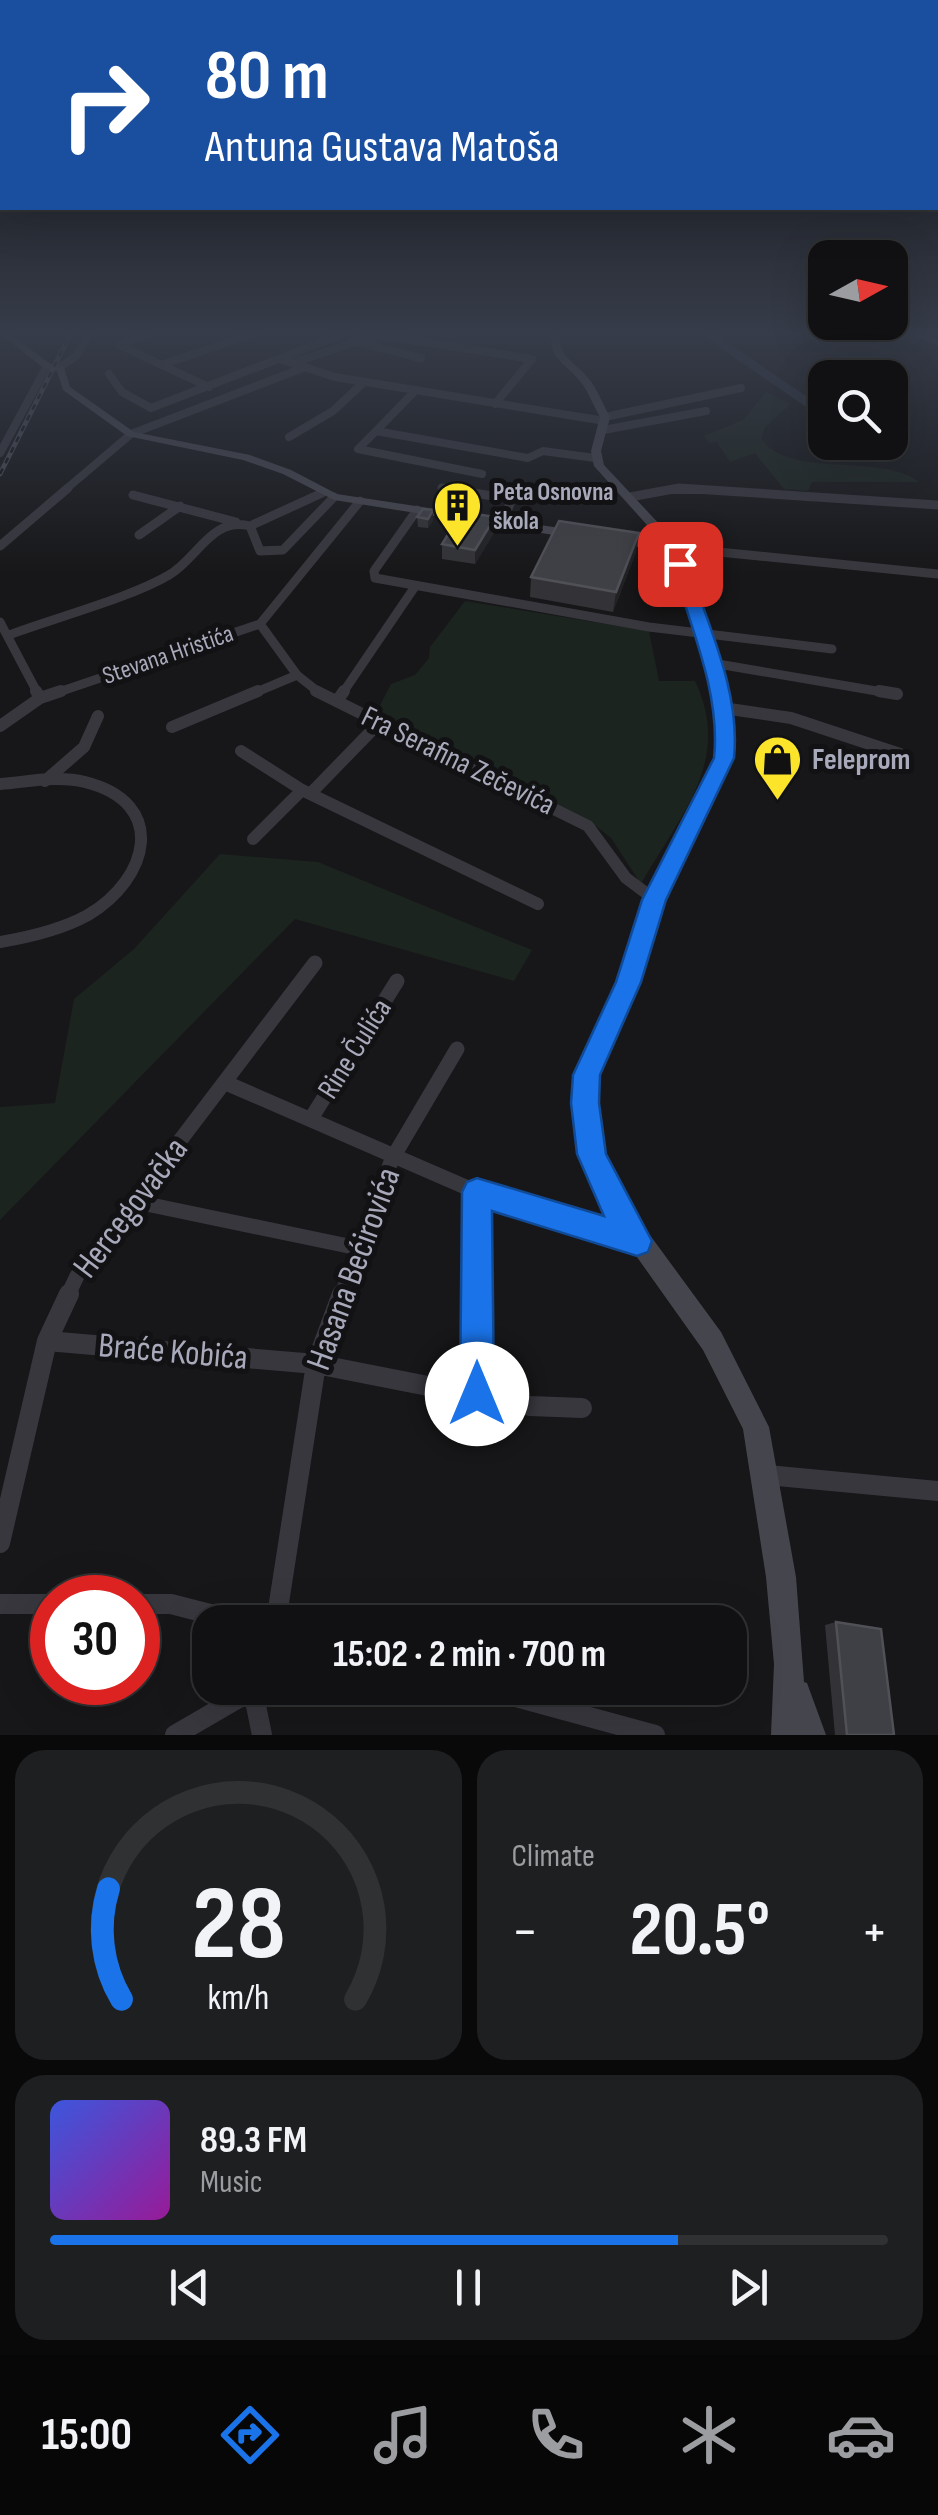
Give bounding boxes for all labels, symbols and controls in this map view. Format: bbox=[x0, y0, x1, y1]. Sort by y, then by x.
text: 80 m bbox=[205, 35, 329, 119]
icon: right bbox=[40, 40, 170, 170]
text: Antuna Gustava Matoša bbox=[205, 120, 560, 175]
north arrow bbox=[808, 240, 908, 340]
map controls bbox=[808, 240, 908, 460]
button: search bbox=[808, 360, 908, 460]
place label: Peta Osnovna škola bbox=[493, 477, 614, 537]
building icon: Peta Osnovna škola bbox=[432, 480, 484, 548]
pin bbox=[638, 522, 723, 607]
icon: arrive bbox=[653, 537, 708, 592]
street label: Stevana Hristića bbox=[99, 618, 237, 692]
street label: Fra Serafina Zečevića bbox=[355, 699, 561, 823]
shop icon: Feleprom bbox=[751, 734, 803, 802]
place label: Feleprom bbox=[812, 742, 910, 778]
street label: Rine Čulića bbox=[310, 992, 400, 1106]
street label: Hercegovačka bbox=[64, 1129, 198, 1287]
street label: Hasana Bećirovića bbox=[298, 1162, 410, 1376]
street label: Braće Kobića bbox=[96, 1324, 250, 1380]
position arrow bbox=[425, 1342, 529, 1446]
speed limit sign: 30 bbox=[30, 1575, 160, 1705]
text: 15:02 · 2 min · 700 m bbox=[333, 1632, 606, 1677]
text: Climate bbox=[512, 1837, 595, 1876]
text: 28 bbox=[191, 1863, 286, 1988]
text: 20.5° bbox=[630, 1886, 770, 1977]
text: − bbox=[512, 1899, 538, 1966]
text: + bbox=[861, 1899, 888, 1966]
text: km/h bbox=[207, 1977, 269, 2020]
text: 89.3 FM bbox=[200, 2118, 307, 2163]
text: Music bbox=[200, 2163, 263, 2202]
icon: previous bbox=[162, 2260, 217, 2315]
icon: pause bbox=[441, 2260, 496, 2315]
icon: next bbox=[721, 2260, 776, 2315]
icon: directions bbox=[215, 2400, 285, 2470]
icon: music bbox=[368, 2400, 438, 2470]
icon: phone bbox=[521, 2400, 591, 2470]
icon: climate bbox=[674, 2400, 744, 2470]
icon: car bbox=[826, 2400, 896, 2470]
text: 15:00 bbox=[41, 2408, 132, 2463]

